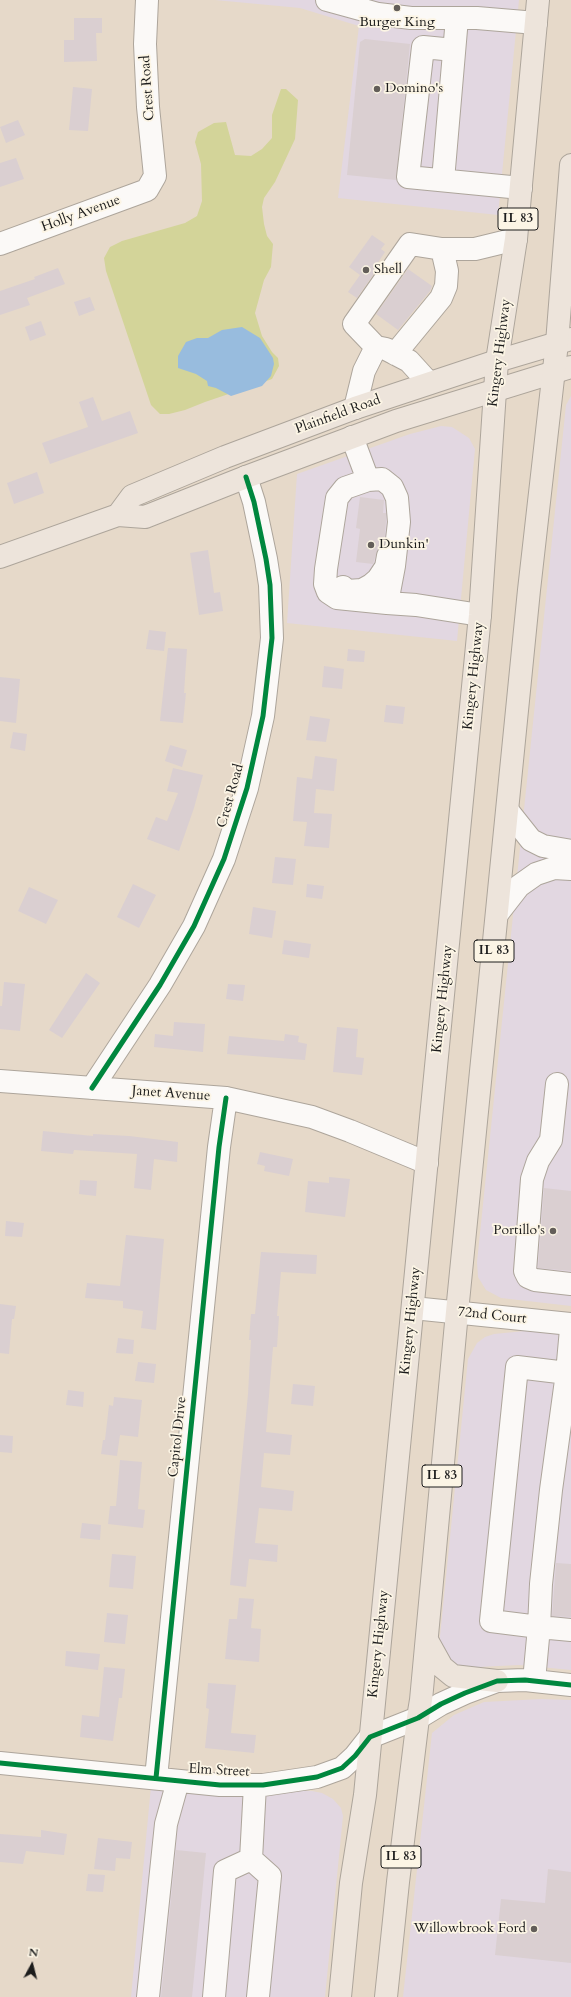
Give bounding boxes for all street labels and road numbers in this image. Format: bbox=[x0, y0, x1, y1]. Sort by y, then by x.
street label: Crest Road bbox=[137, 55, 159, 121]
street label: Holly Avenue bbox=[39, 192, 123, 236]
road number: IL 83 bbox=[498, 208, 538, 230]
street label: Kingery Highway bbox=[485, 298, 515, 408]
street label: Plainfield Road bbox=[293, 392, 383, 438]
street label: Kingery Highway bbox=[460, 621, 488, 731]
street label: Crest Road bbox=[214, 762, 248, 830]
road number: IL 83 bbox=[474, 940, 514, 962]
street label: Kingery Highway bbox=[429, 944, 457, 1054]
street label: Janet Avenue bbox=[131, 1083, 211, 1105]
street label: Kingery Highway bbox=[397, 1266, 425, 1376]
street label: 72nd Court bbox=[457, 1304, 527, 1328]
street label: Capitol Drive bbox=[165, 1396, 191, 1478]
road number: IL 83 bbox=[422, 1465, 462, 1487]
street label: Kingery Highway bbox=[365, 1589, 393, 1699]
street label: Elm Street bbox=[188, 1761, 250, 1781]
road number: IL 83 bbox=[381, 1846, 421, 1868]

